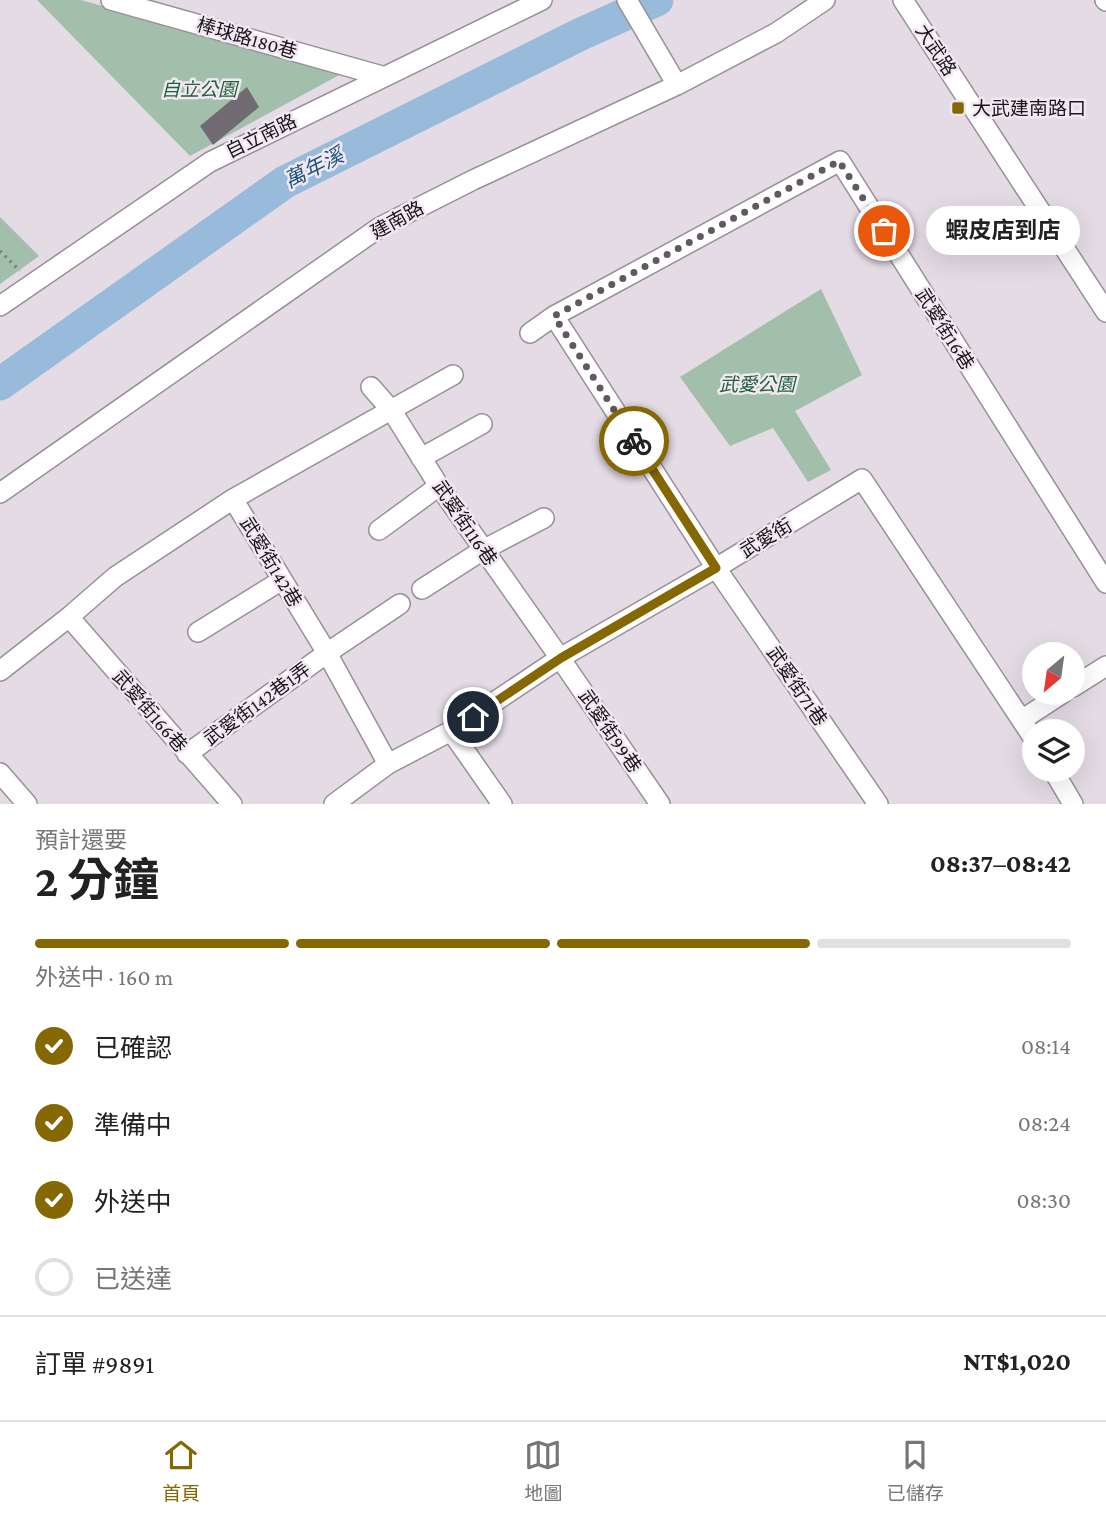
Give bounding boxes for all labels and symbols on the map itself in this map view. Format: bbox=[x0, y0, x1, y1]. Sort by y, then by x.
street label: 棒球路180巷 bbox=[194, 14, 300, 62]
street label: 大武路 bbox=[912, 20, 960, 80]
park label: 自立公園 bbox=[161, 79, 240, 100]
place label: 大武建南路口 bbox=[972, 98, 1086, 119]
marker: 大武建南路口 bbox=[950, 100, 966, 116]
street label: 自立南路 bbox=[222, 110, 300, 162]
water label: 萬年溪 bbox=[280, 142, 350, 193]
street label: 建南路 bbox=[367, 197, 427, 243]
pin bbox=[854, 201, 914, 261]
callout: 蝦皮店到店 bbox=[926, 206, 1080, 256]
street label: 武愛街16巷 bbox=[912, 284, 978, 374]
park label: 武愛公園 bbox=[719, 374, 798, 395]
courier bbox=[599, 406, 669, 476]
street label: 武愛街116巷 bbox=[429, 476, 501, 570]
street label: 武愛街142巷 bbox=[236, 513, 306, 611]
street label: 武愛街 bbox=[736, 514, 796, 562]
street label: 武愛街71巷 bbox=[763, 642, 831, 730]
north arrow bbox=[1022, 642, 1085, 705]
street label: 武愛街142巷1弄 bbox=[200, 658, 314, 750]
street label: 武愛街166巷 bbox=[109, 666, 191, 756]
street label: 武愛街99巷 bbox=[575, 686, 645, 776]
pin bbox=[443, 687, 503, 747]

